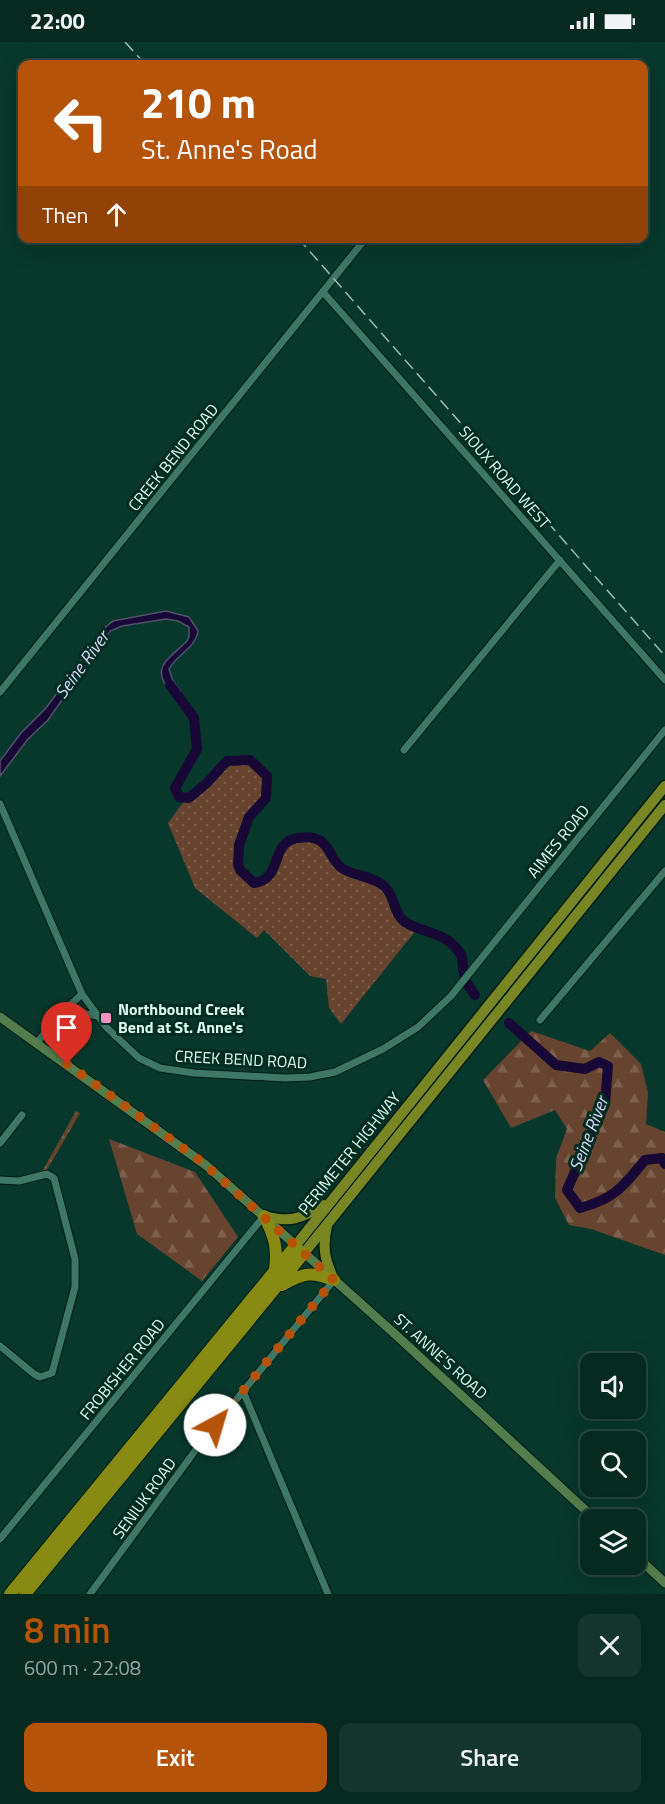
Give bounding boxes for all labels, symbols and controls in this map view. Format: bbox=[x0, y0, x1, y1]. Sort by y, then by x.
text: 22:00 bbox=[30, 4, 85, 38]
text: 210 m bbox=[141, 70, 256, 134]
icon: left bbox=[42, 84, 120, 162]
text: St. Anne's Road bbox=[141, 128, 317, 169]
text: Then bbox=[42, 198, 88, 232]
icon: ahead bbox=[100, 198, 133, 231]
street label: CREEK BEND ROAD bbox=[122, 398, 224, 516]
street label: SIOUX ROAD WEST bbox=[453, 420, 557, 534]
water label: Seine River bbox=[48, 623, 117, 704]
street label: AIMES ROAD bbox=[521, 799, 595, 883]
place label: Northbound Creek Bend at St. Anne's bbox=[118, 997, 245, 1039]
pin bbox=[41, 1002, 92, 1064]
icon: arrive bbox=[50, 1011, 83, 1044]
marker: Northbound Creek Bend at St. Anne's bbox=[99, 1011, 113, 1025]
street label: CREEK BEND ROAD bbox=[174, 1044, 308, 1074]
street label: PERIMETER HIGHWAY bbox=[292, 1086, 406, 1219]
water label: Seine River bbox=[562, 1090, 616, 1175]
street label: ST. ANNE'S ROAD bbox=[389, 1307, 493, 1405]
street label: FROBISHER ROAD bbox=[74, 1313, 170, 1425]
map controls bbox=[580, 1353, 646, 1575]
button: sound bbox=[580, 1353, 646, 1419]
position arrow bbox=[183, 1393, 247, 1457]
button: search bbox=[580, 1431, 646, 1497]
street label: SENIUK ROAD bbox=[106, 1452, 182, 1544]
button: layers bbox=[580, 1509, 646, 1575]
text: 8 min bbox=[24, 1602, 111, 1657]
button: close bbox=[578, 1614, 641, 1677]
text: 600 m · 22:08 bbox=[24, 1652, 141, 1683]
button: Exit bbox=[24, 1723, 327, 1792]
button: Share bbox=[339, 1723, 641, 1792]

